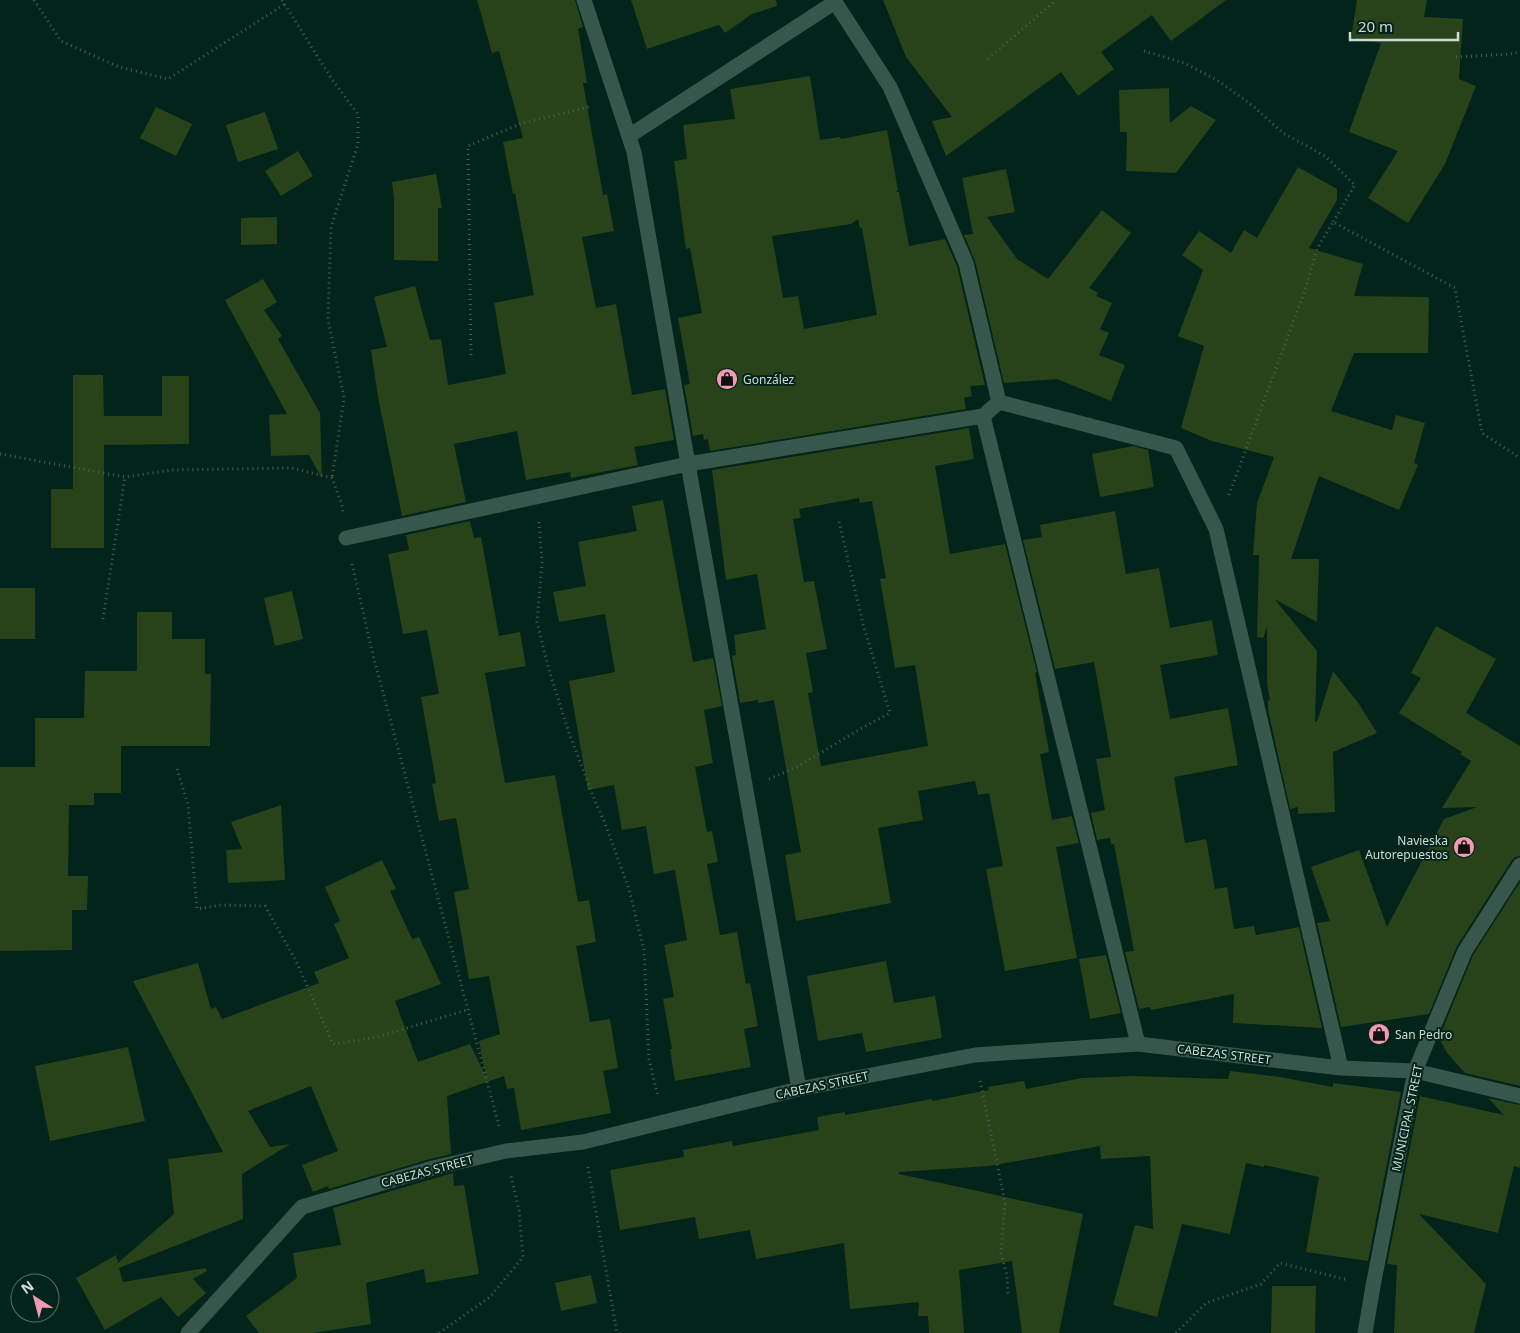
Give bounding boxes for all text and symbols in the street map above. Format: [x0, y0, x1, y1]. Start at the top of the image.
scale bar [1350, 10, 1458, 42]
text: 20 m [1358, 16, 1393, 36]
shop icon: González [715, 367, 739, 391]
place label: González [743, 371, 795, 388]
place label: Navieska Autorepuestos [1365, 832, 1448, 863]
shop icon: Navieska Autorepuestos [1452, 835, 1476, 859]
shop icon: San Pedro [1367, 1022, 1391, 1046]
place label: San Pedro [1395, 1026, 1452, 1043]
street label: CABEZAS STREET [1176, 1040, 1272, 1068]
street label: MUNICIPAL STREET [1387, 1063, 1427, 1173]
street label: CABEZAS STREET [774, 1067, 870, 1103]
street label: CABEZAS STREET [379, 1150, 475, 1191]
north arrow [10, 1273, 60, 1323]
text: N [17, 1276, 37, 1298]

